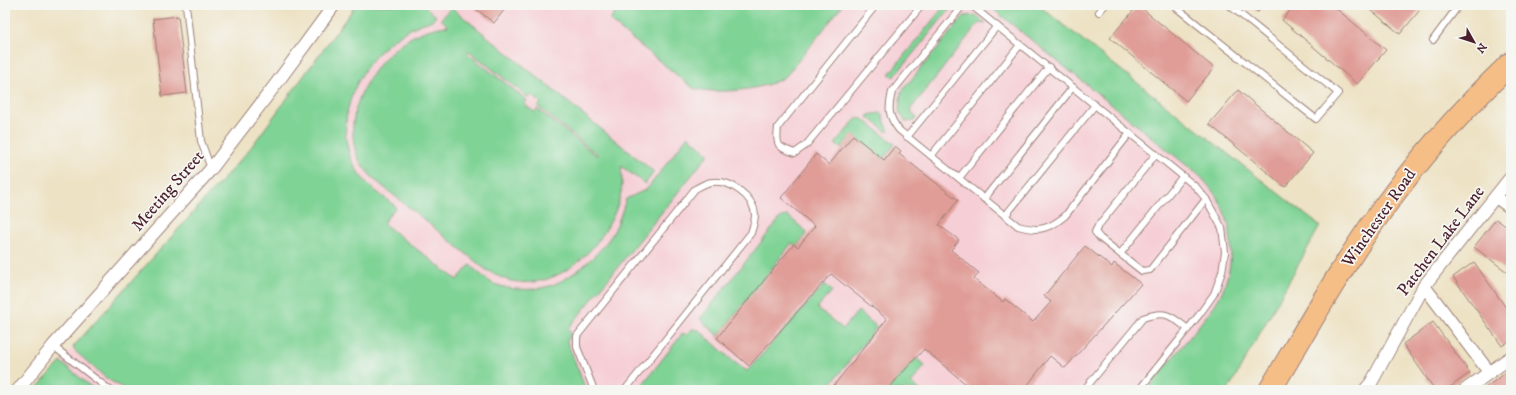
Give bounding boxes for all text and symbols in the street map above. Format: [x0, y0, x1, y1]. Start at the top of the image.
north arrow [1454, 22, 1494, 62]
text: N [1473, 40, 1489, 56]
street label: Meeting Street [127, 146, 210, 236]
street label: Winchester Road [1336, 164, 1421, 272]
street label: Patchen Lake Lane [1392, 182, 1490, 300]

